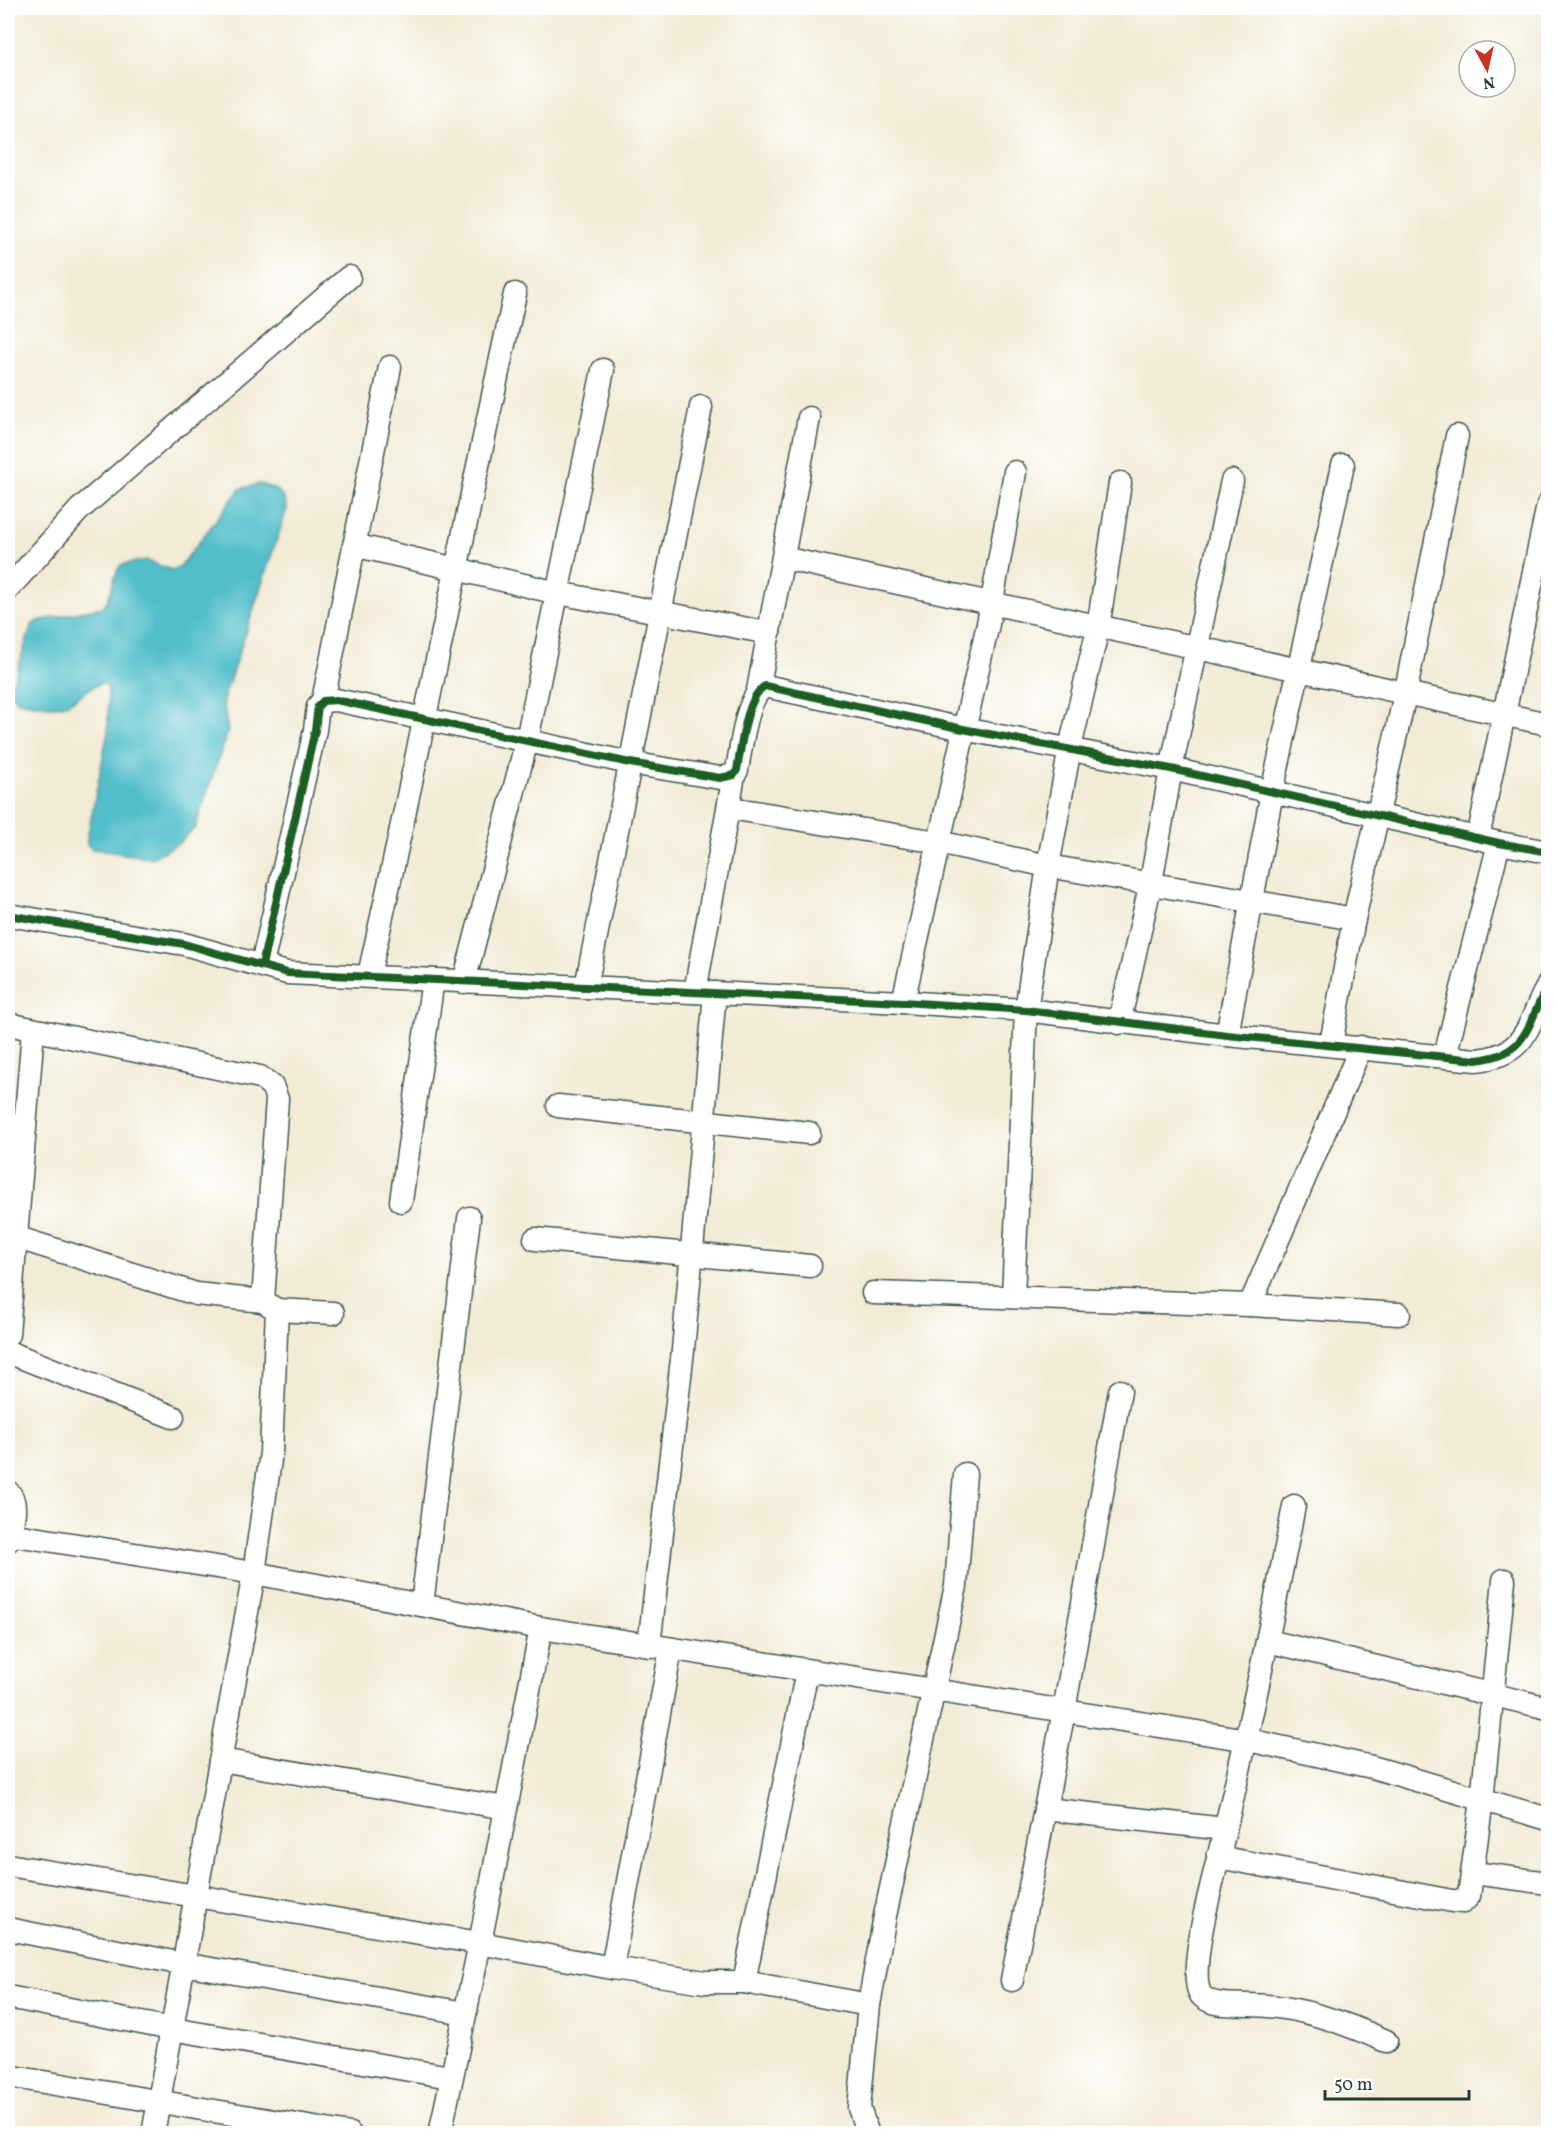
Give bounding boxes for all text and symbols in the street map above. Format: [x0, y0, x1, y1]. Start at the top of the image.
north arrow [1457, 39, 1517, 99]
text: N [1481, 70, 1496, 94]
scale bar [1325, 2063, 1469, 2101]
text: 50 m [1334, 2073, 1373, 2098]

